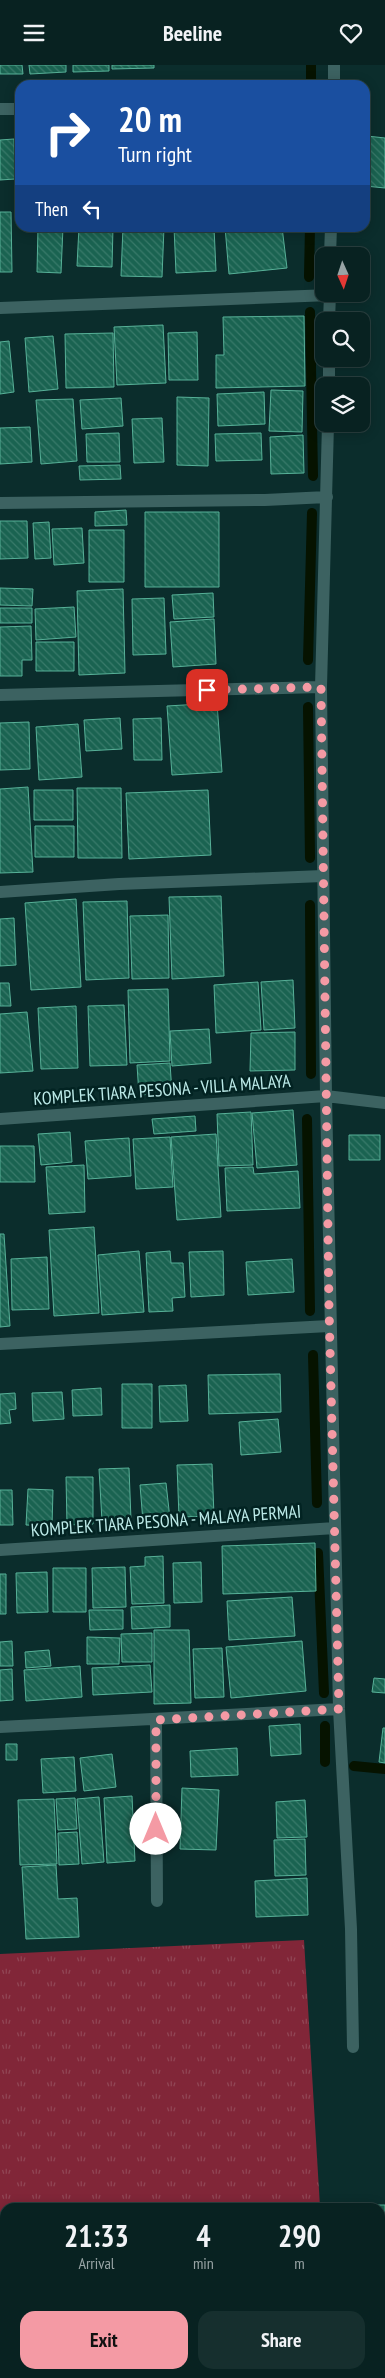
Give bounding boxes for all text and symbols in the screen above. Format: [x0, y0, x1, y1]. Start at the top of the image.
icon: menu [20, 19, 48, 47]
text: Beeline [163, 19, 222, 47]
icon: heart [337, 19, 365, 47]
text: 20 m [118, 96, 182, 142]
icon: right [35, 100, 100, 165]
text: Turn right [118, 140, 192, 168]
icon: left [78, 195, 106, 223]
text: Then [35, 197, 68, 221]
north arrow [315, 247, 370, 303]
map controls [315, 247, 370, 432]
button: search [315, 312, 370, 367]
button: layers [315, 377, 370, 432]
pin [186, 669, 228, 711]
icon: arrive [193, 676, 221, 704]
street label: KOMPLEK TIARA PESONA - VILLA MALAYA [33, 1069, 292, 1110]
street label: KOMPLEK TIARA PESONA - MALAYA PERMAI [30, 1500, 302, 1541]
position arrow [129, 1802, 181, 1854]
text: 21:33 [64, 2216, 129, 2255]
text: 4 [196, 2216, 211, 2255]
text: 290 [278, 2216, 321, 2255]
text: Arrival [78, 2253, 115, 2273]
text: min [193, 2253, 214, 2273]
text: m [294, 2253, 305, 2273]
button: Exit [20, 2311, 188, 2369]
button: Share [198, 2311, 365, 2369]

